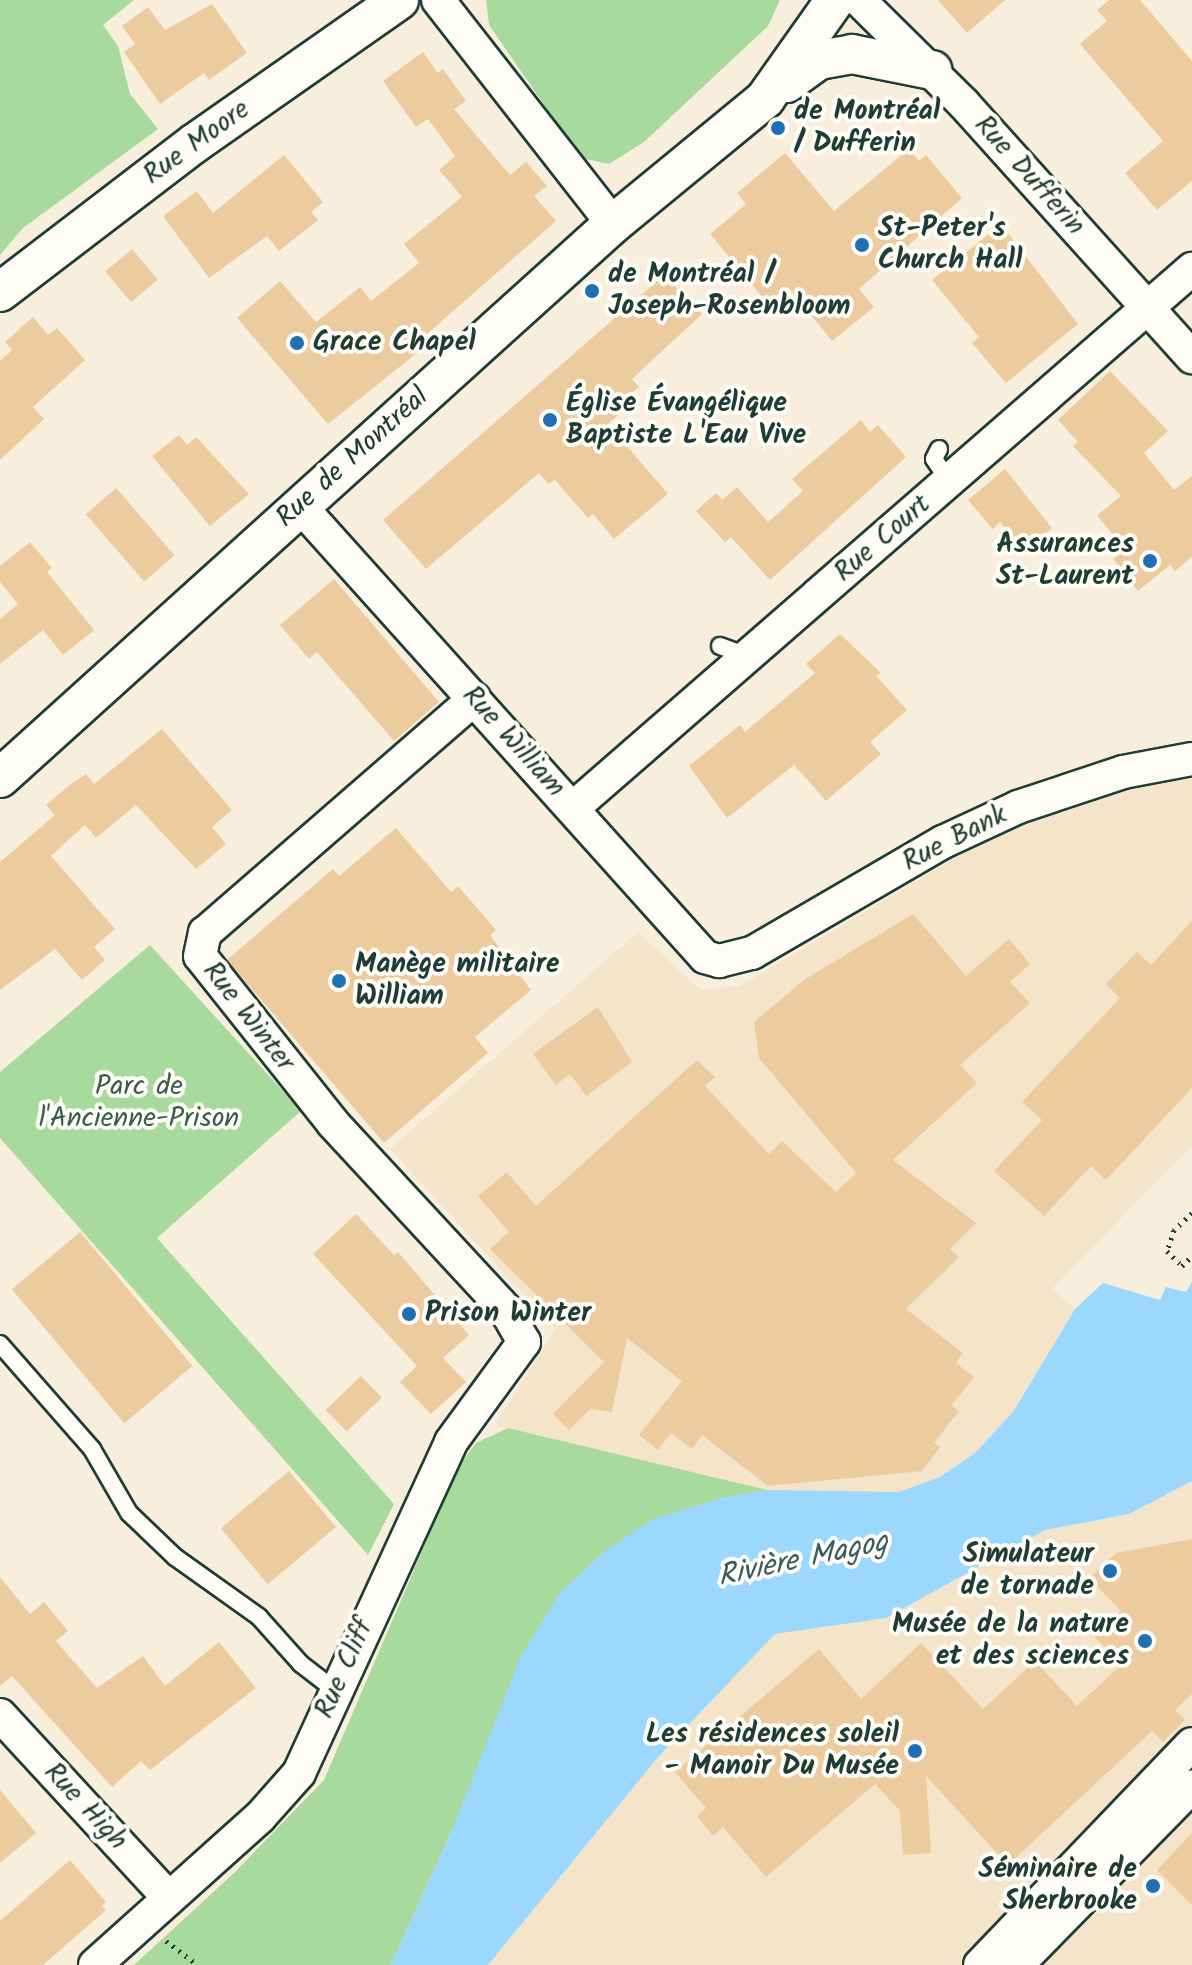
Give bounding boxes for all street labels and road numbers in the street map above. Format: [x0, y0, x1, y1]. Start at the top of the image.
street label: Rue Moore [137, 93, 257, 193]
street label: Rue Dufferin [966, 109, 1092, 243]
street label: Rue de Montréal [270, 381, 436, 535]
street label: Rue Court [828, 488, 938, 590]
street label: Rue William [454, 679, 572, 805]
street label: Rue Bank [897, 798, 1013, 880]
street label: Rue Winter [195, 956, 301, 1078]
street label: Rue Cliff [308, 1614, 382, 1724]
street label: Rue High [36, 1756, 134, 1858]

